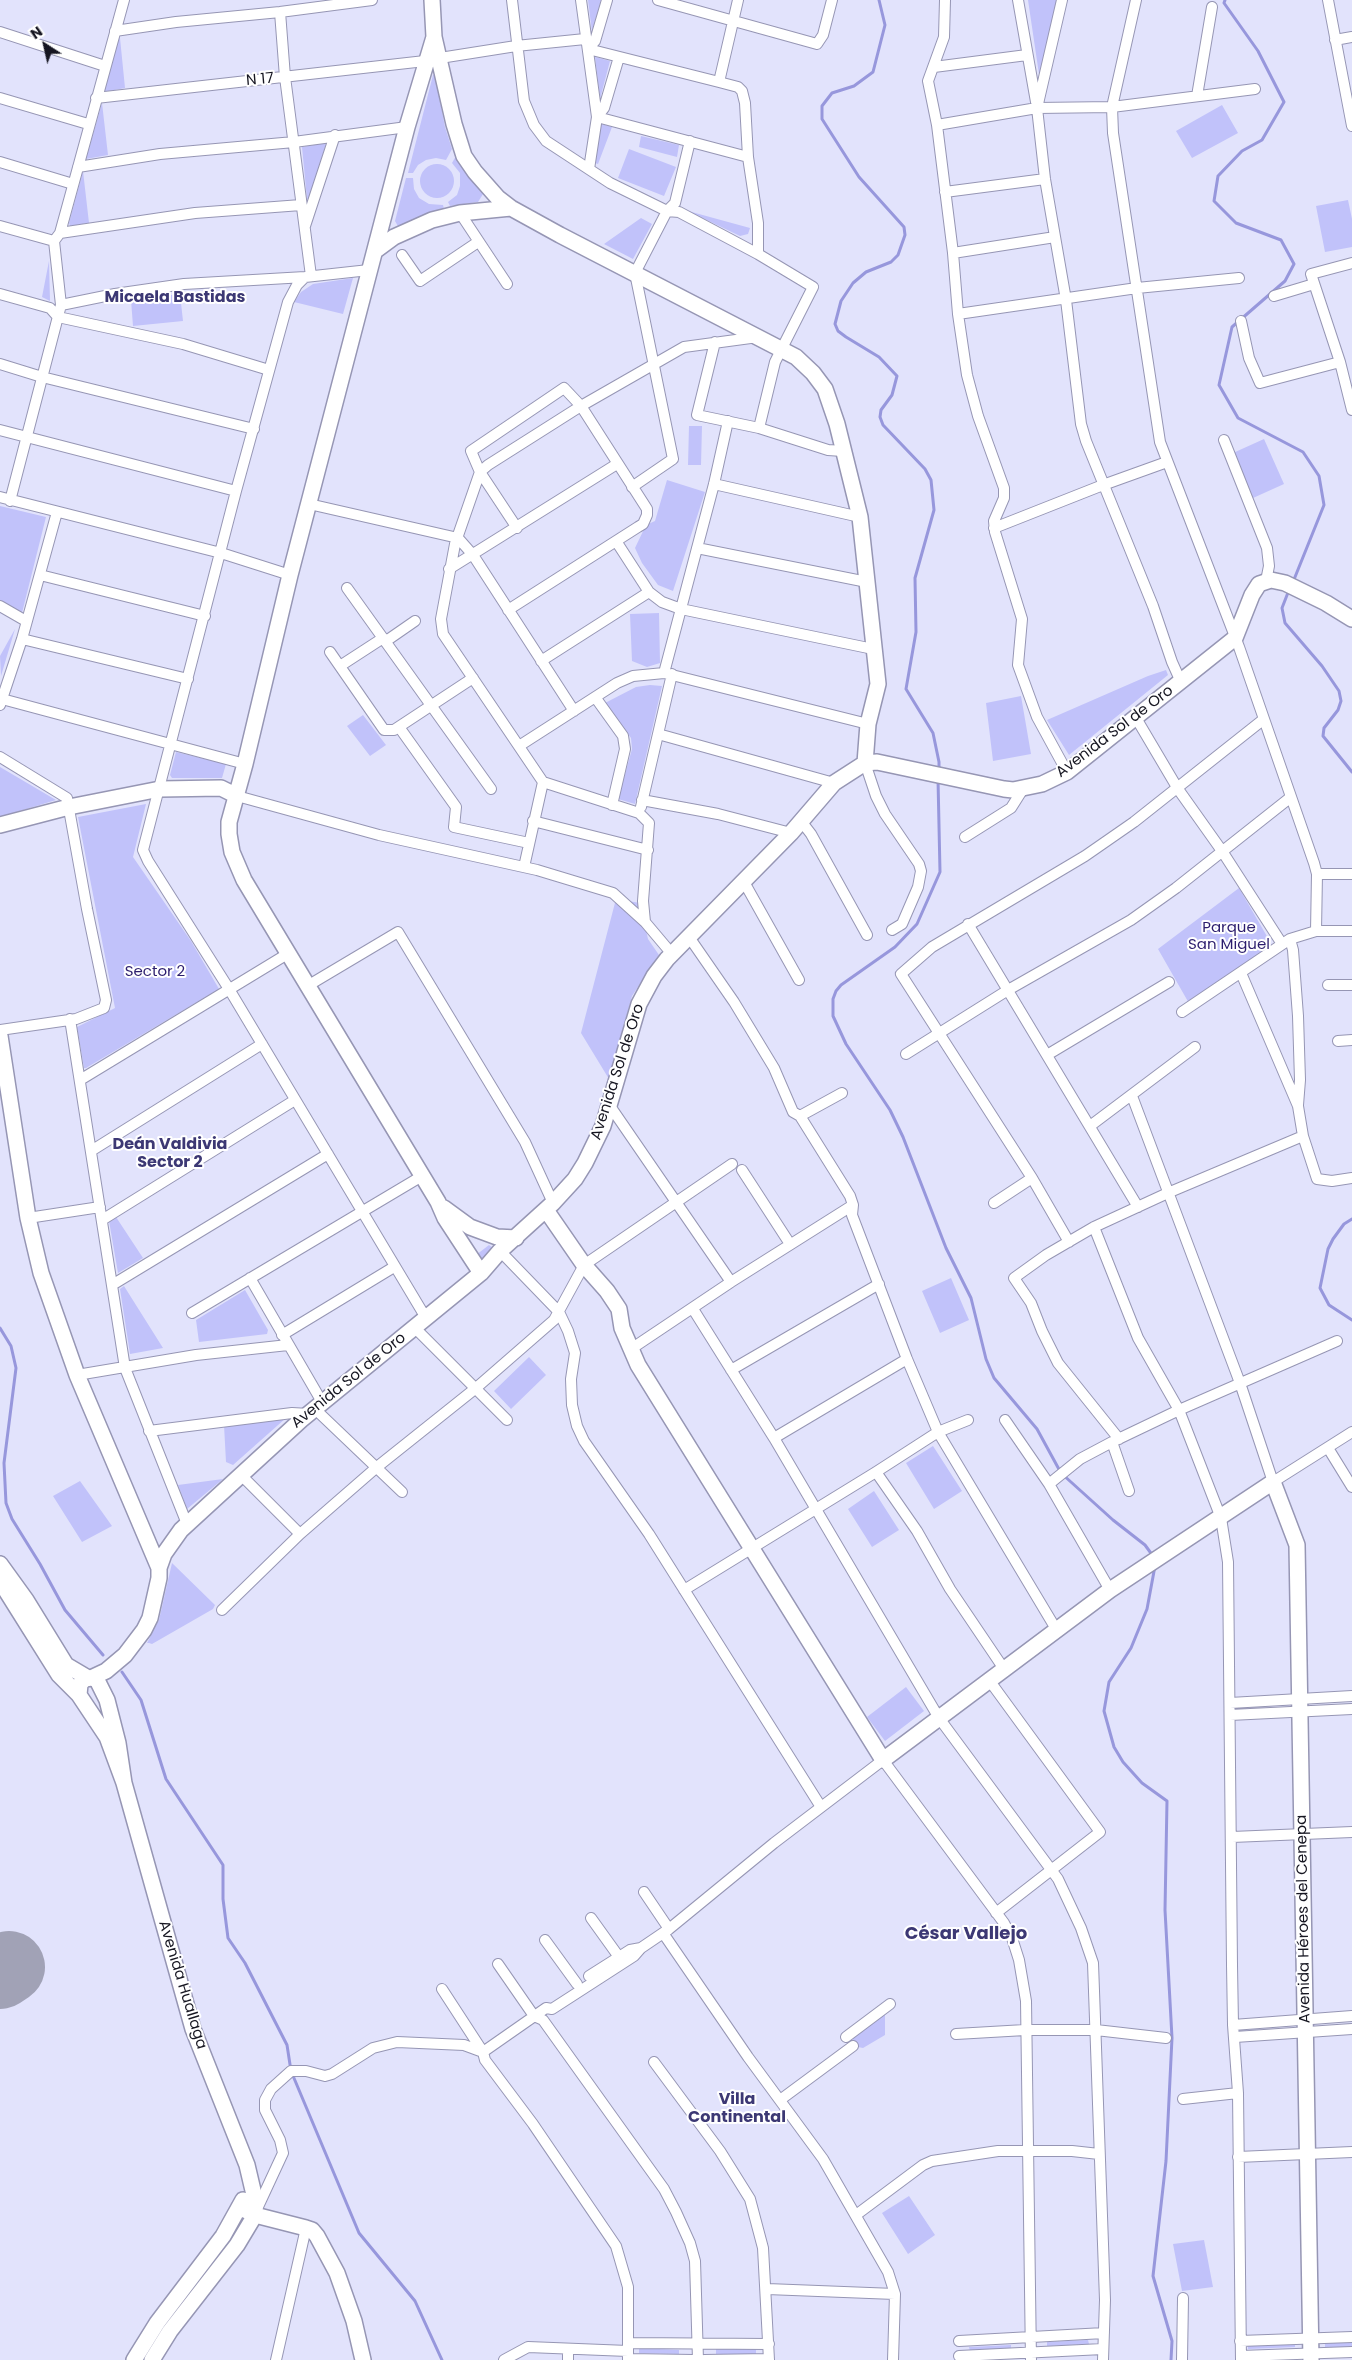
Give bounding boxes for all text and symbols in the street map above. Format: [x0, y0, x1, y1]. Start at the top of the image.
north arrow [20, 20, 70, 70]
text: N [26, 22, 46, 44]
street label: N 17 [245, 70, 275, 90]
district label: Micaela Bastidas [105, 288, 245, 308]
street label: Avenida Sol de Oro [1053, 682, 1177, 782]
park label: Parque San Miguel [1188, 919, 1270, 954]
park label: Sector 2 [125, 963, 185, 981]
street label: Avenida Sol de Oro [588, 1002, 648, 1142]
district label: Deán Valdivia Sector 2 [113, 1135, 227, 1173]
street label: Avenida Sol de Oro [288, 1329, 410, 1433]
street label: Avenida Héroes del Cenepa [1293, 1815, 1315, 2023]
street label: Avenida Huallaga [154, 1919, 210, 2051]
district label: César Vallejo [905, 1923, 1027, 1945]
district label: Villa Continental [688, 2090, 786, 2128]

